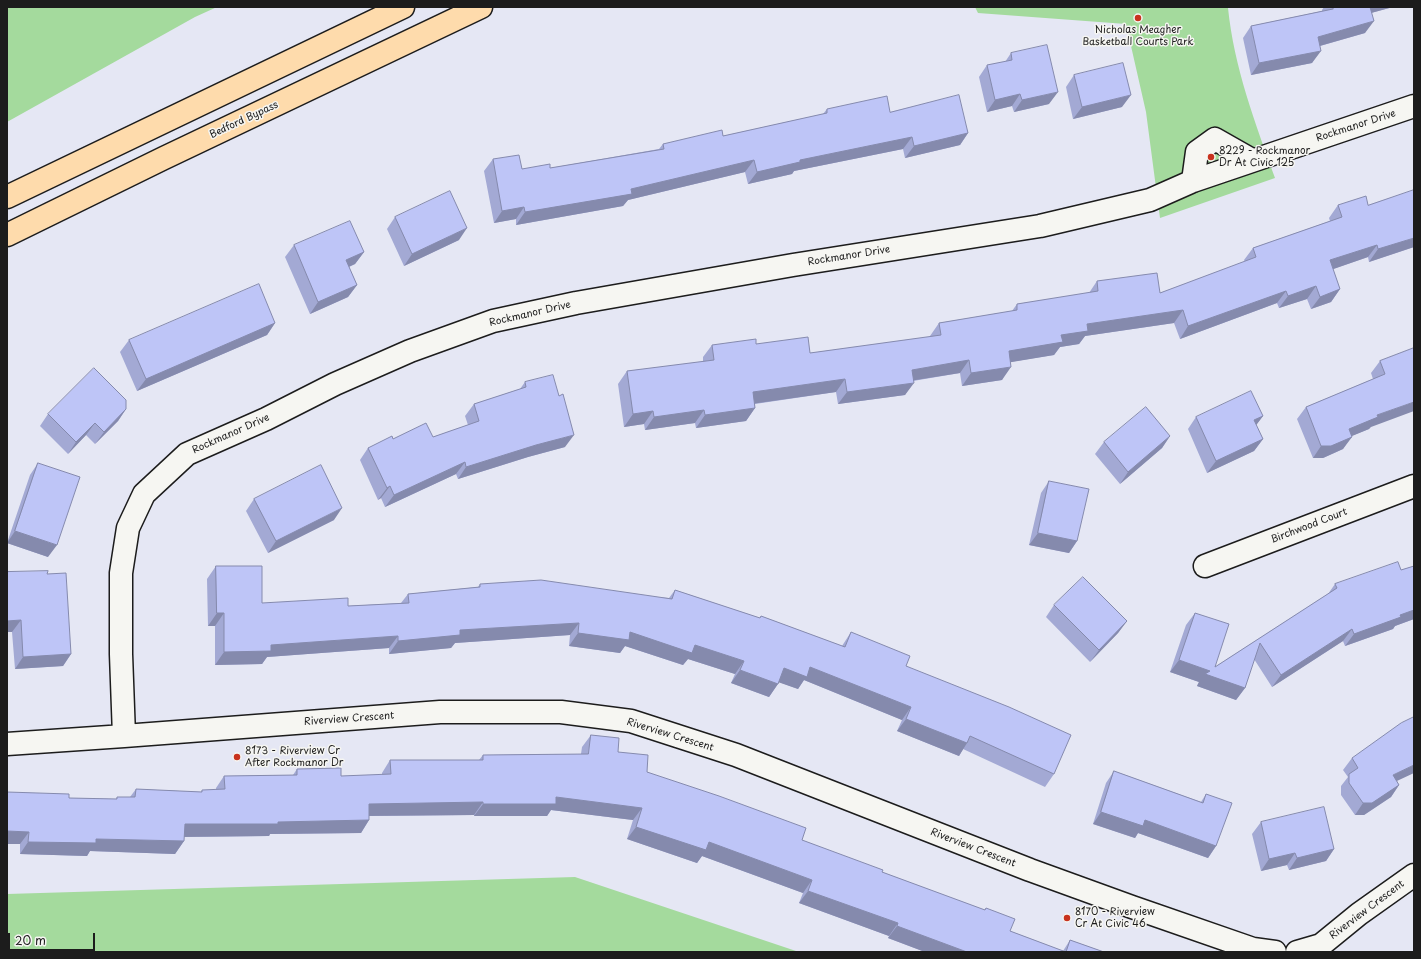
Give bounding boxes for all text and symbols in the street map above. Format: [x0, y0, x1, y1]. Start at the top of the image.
marker: Nicholas Meagher Basketball Courts Park [1133, 13, 1143, 23]
place label: Nicholas Meagher Basketball Courts Park [1082, 24, 1194, 48]
street label: Bedford Bypass [208, 99, 280, 141]
street label: Rockmanor Drive [1315, 107, 1397, 145]
place label: 8229 - Rockmanor Dr At Civic 125 [1219, 145, 1310, 168]
marker: 8229 - Rockmanor Dr At Civic 125 [1206, 152, 1216, 162]
street label: Rockmanor Drive [807, 244, 891, 268]
street label: Rockmanor Drive [488, 299, 572, 329]
street label: Rockmanor Drive [191, 412, 271, 456]
street label: Birchwood Court [1269, 506, 1349, 546]
street label: Riverview Crescent [303, 710, 395, 728]
street label: Riverview Crescent [625, 716, 715, 754]
place label: 8173 - Riverview Cr After Rockmanor Dr [245, 745, 343, 768]
marker: 8173 - Riverview Cr After Rockmanor Dr [232, 752, 242, 762]
street label: Riverview Crescent [929, 826, 1017, 870]
street label: Riverview Crescent [1327, 878, 1407, 942]
place label: 8170 - Riverview Cr At Civic 46 [1075, 906, 1155, 930]
marker: 8170 - Riverview Cr At Civic 46 [1062, 913, 1072, 923]
scale bar [10, 925, 97, 951]
text: 20 m [15, 931, 46, 949]

